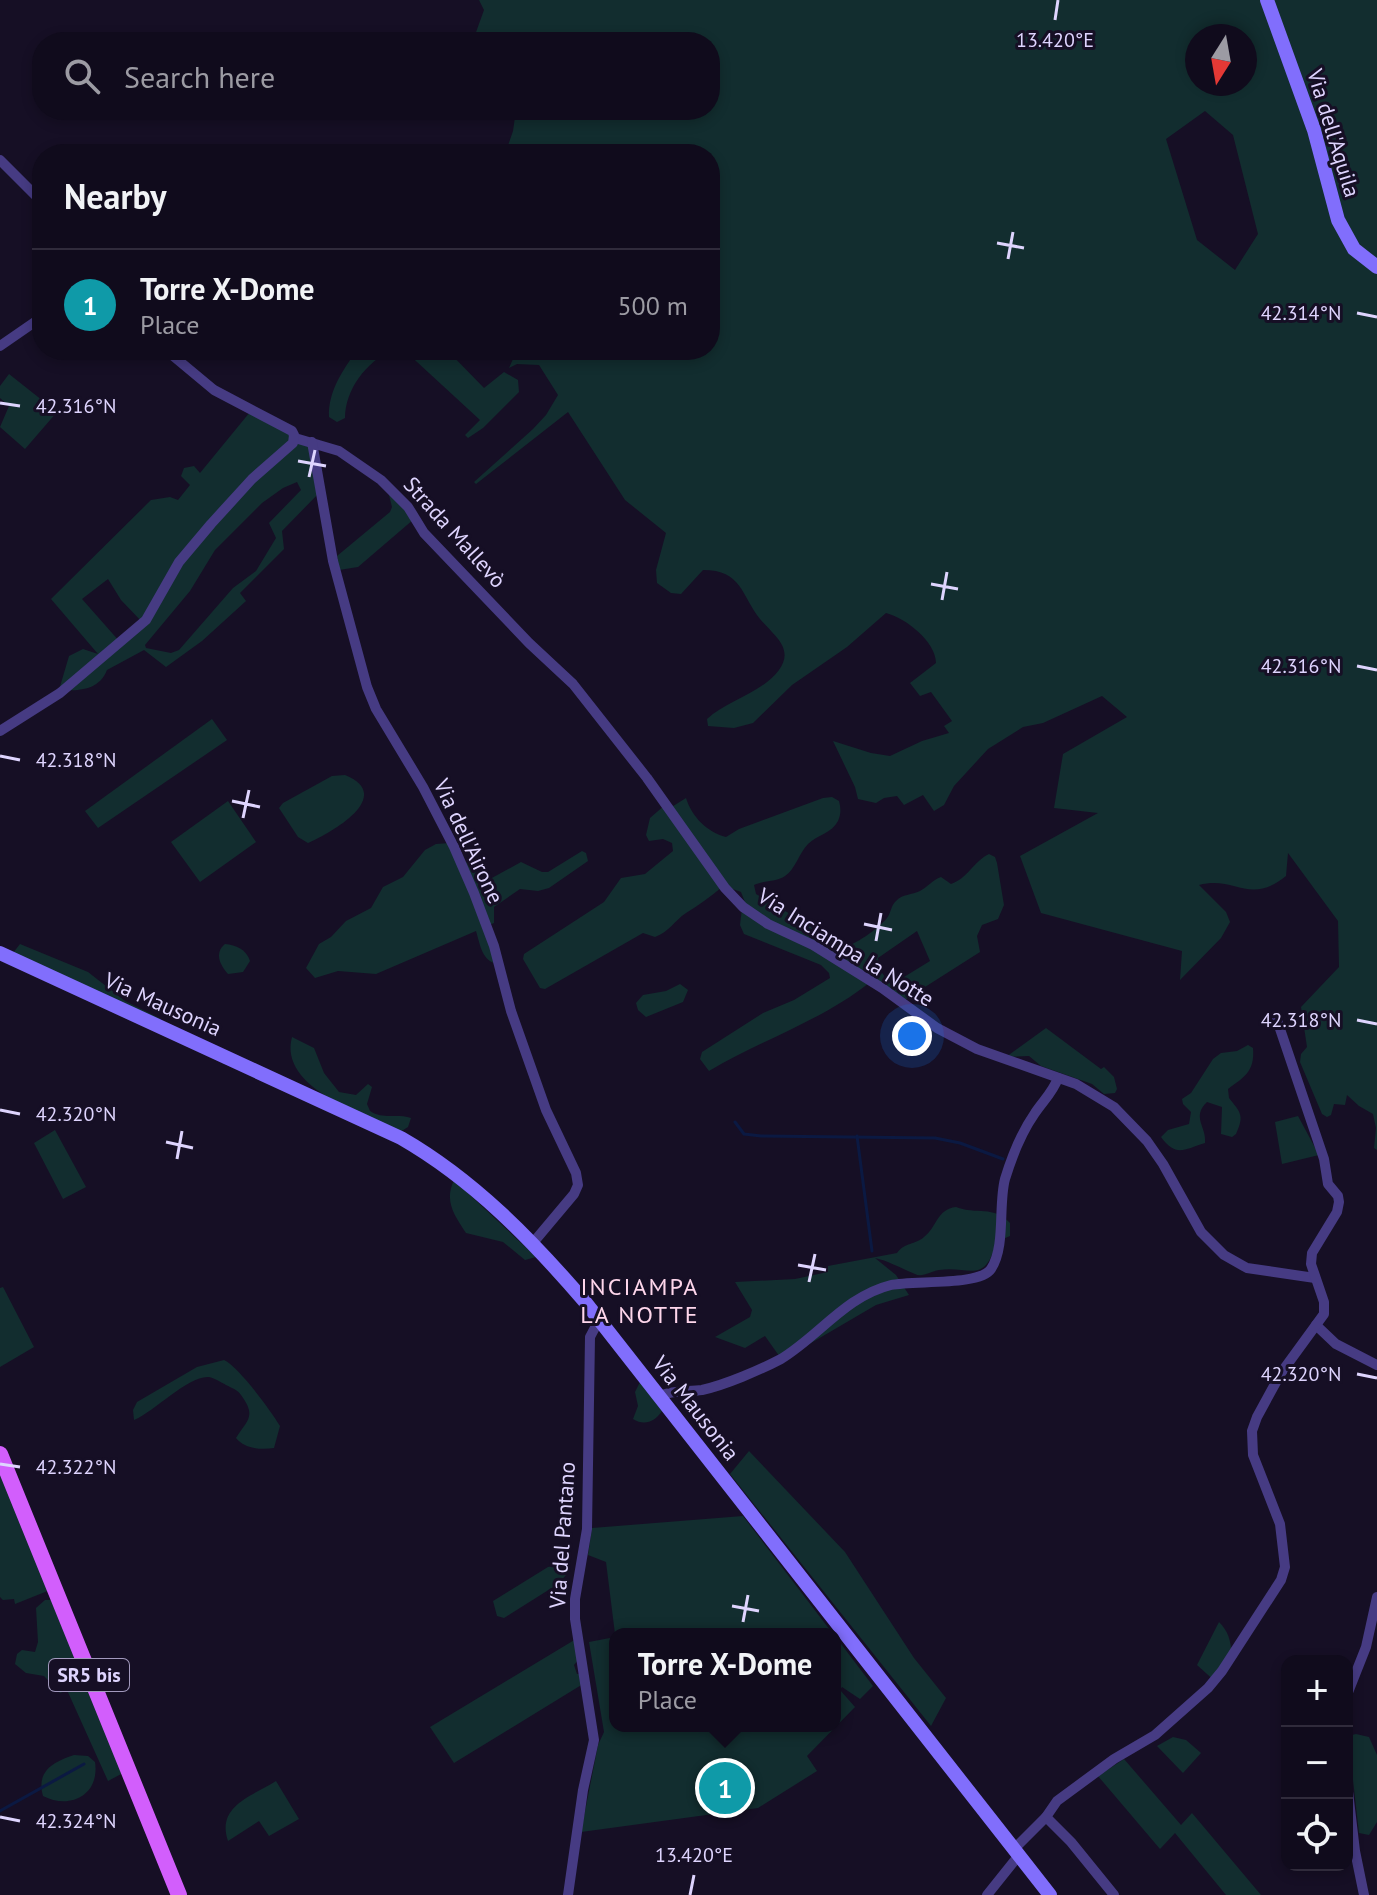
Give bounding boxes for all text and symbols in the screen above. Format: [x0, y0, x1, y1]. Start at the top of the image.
north arrow [1185, 24, 1257, 96]
text: 13.420°E [1016, 27, 1094, 53]
search box [32, 32, 720, 120]
icon: search [60, 54, 104, 98]
text: Search here [124, 57, 275, 96]
street label: Via dell'Aquila [1301, 65, 1367, 201]
text: Nearby [64, 174, 166, 218]
text: Torre X-Dome [140, 269, 315, 308]
text: 1 [83, 289, 97, 322]
text: 500 m [617, 289, 688, 322]
text: 42.314°N [1261, 300, 1341, 326]
text: Place [140, 308, 199, 341]
text: 42.316°N [36, 393, 116, 419]
street label: Strada Mallevò [398, 471, 512, 593]
text: 42.316°N [1261, 653, 1341, 679]
text: 42.318°N [36, 747, 116, 773]
street label: Via dell'Airone [427, 773, 510, 908]
street label: Via Inciampa la Notte [752, 881, 939, 1013]
street label: Via Mausonia [99, 965, 226, 1042]
text: 42.318°N [1261, 1007, 1341, 1033]
your location [892, 1016, 932, 1056]
text: 42.320°N [36, 1101, 116, 1127]
district label: INCIAMPA LA NOTTE [580, 1271, 700, 1330]
street label: Via Mausonia [646, 1349, 746, 1466]
text: 42.320°N [1261, 1361, 1341, 1387]
text: 42.322°N [36, 1454, 116, 1480]
street label: Via del Pantano [543, 1461, 581, 1610]
popup [609, 1628, 841, 1732]
text: Torre X-Dome [638, 1644, 812, 1683]
map controls [1281, 1655, 1353, 1871]
button: + [1281, 1655, 1353, 1727]
road number: SR5 bis [49, 1659, 129, 1691]
text: Place [638, 1683, 697, 1716]
button: − [1281, 1727, 1353, 1799]
pin: 1 [699, 1758, 751, 1818]
button: locate [1281, 1799, 1353, 1871]
text: 42.324°N [36, 1808, 116, 1834]
text: 13.420°E [655, 1842, 733, 1868]

